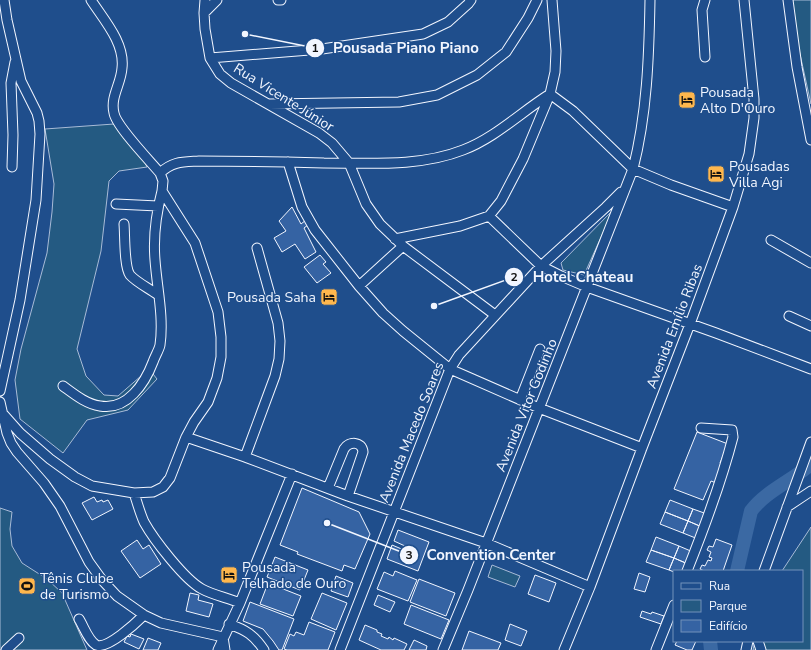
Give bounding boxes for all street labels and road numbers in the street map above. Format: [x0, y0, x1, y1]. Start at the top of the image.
street label: Rua Vicente Júnior [230, 59, 338, 136]
street label: Avenida Emílio Ribas [642, 261, 707, 391]
street label: Avenida Vitor Godinho [491, 336, 562, 475]
street label: Avenida Macedo Soares [374, 359, 449, 505]

